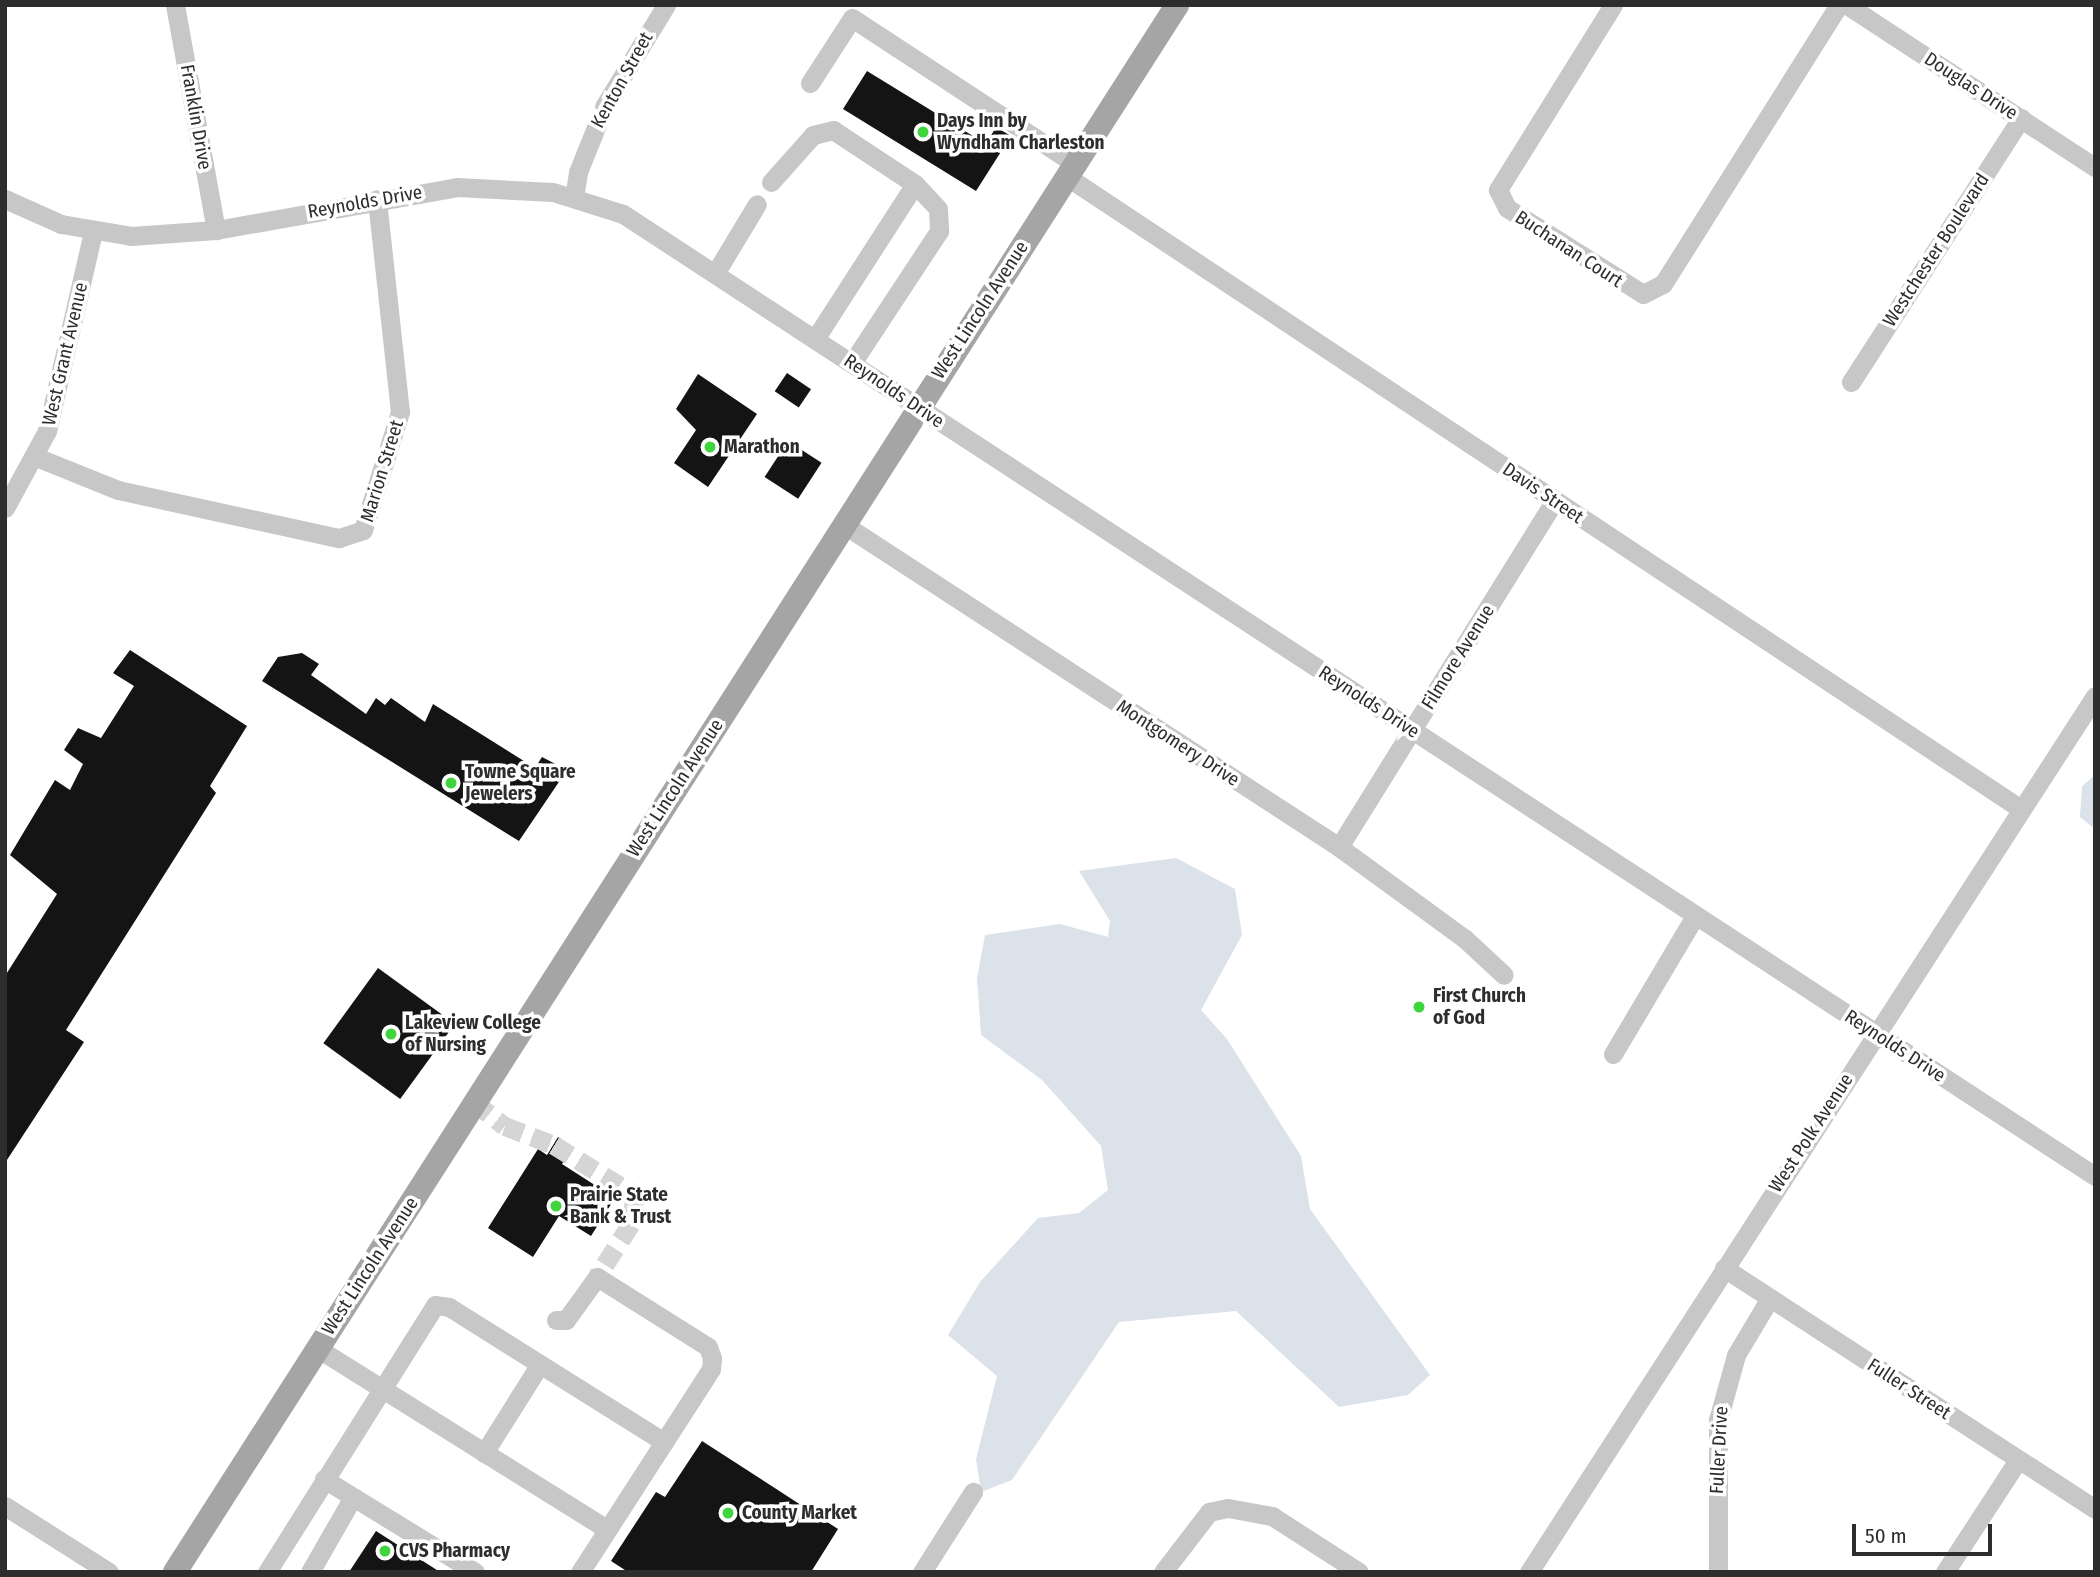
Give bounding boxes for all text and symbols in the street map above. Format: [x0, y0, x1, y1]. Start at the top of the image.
street label: Kenton Street [586, 28, 658, 132]
street label: Douglas Drive [1920, 47, 2022, 125]
street label: Franklin Drive [176, 63, 216, 171]
place label: Days Inn by Wyndham Charleston [937, 110, 1104, 154]
marker: Days Inn by Wyndham Charleston [915, 124, 931, 140]
street label: Westchester Boulevard [1878, 169, 1994, 331]
street label: Reynolds Drive [306, 181, 424, 223]
street label: Buchanan Court [1511, 206, 1627, 292]
street label: West Lincoln Avenue [927, 237, 1033, 383]
street label: West Grant Avenue [37, 280, 93, 428]
street label: Reynolds Drive [840, 349, 948, 433]
street label: Marion Street [356, 417, 408, 525]
place label: Marathon [724, 436, 800, 458]
marker: Marathon [702, 439, 718, 455]
street label: Davis Street [1498, 458, 1588, 528]
street label: Filmore Avenue [1417, 600, 1499, 714]
street label: Reynolds Drive [1314, 661, 1424, 743]
street label: Montgomery Drive [1112, 695, 1244, 791]
street label: West Lincoln Avenue [622, 715, 728, 861]
place label: Towne Square Jewelers [465, 761, 576, 805]
marker: Towne Square Jewelers [443, 775, 459, 791]
place label: First Church of God [1433, 985, 1526, 1029]
marker: First Church of God [1411, 999, 1427, 1015]
street label: Reynolds Drive [1840, 1005, 1950, 1087]
place label: Lakeview College of Nursing [405, 1012, 541, 1056]
marker: Lakeview College of Nursing [383, 1026, 399, 1042]
street label: West Polk Avenue [1764, 1069, 1858, 1197]
place label: Prairie State Bank & Trust [570, 1184, 671, 1228]
street label: West Lincoln Avenue [317, 1193, 423, 1339]
marker: Prairie State Bank & Trust [548, 1198, 564, 1214]
street label: Fuller Street [1863, 1354, 1955, 1424]
street label: Fuller Drive [1705, 1405, 1733, 1495]
place label: County Market [742, 1502, 857, 1524]
marker: County Market [720, 1505, 736, 1521]
scale bar [1855, 1510, 1995, 1554]
text: 50 m [1865, 1523, 1907, 1549]
place label: CVS Pharmacy [399, 1540, 510, 1562]
marker: CVS Pharmacy [377, 1543, 393, 1559]

